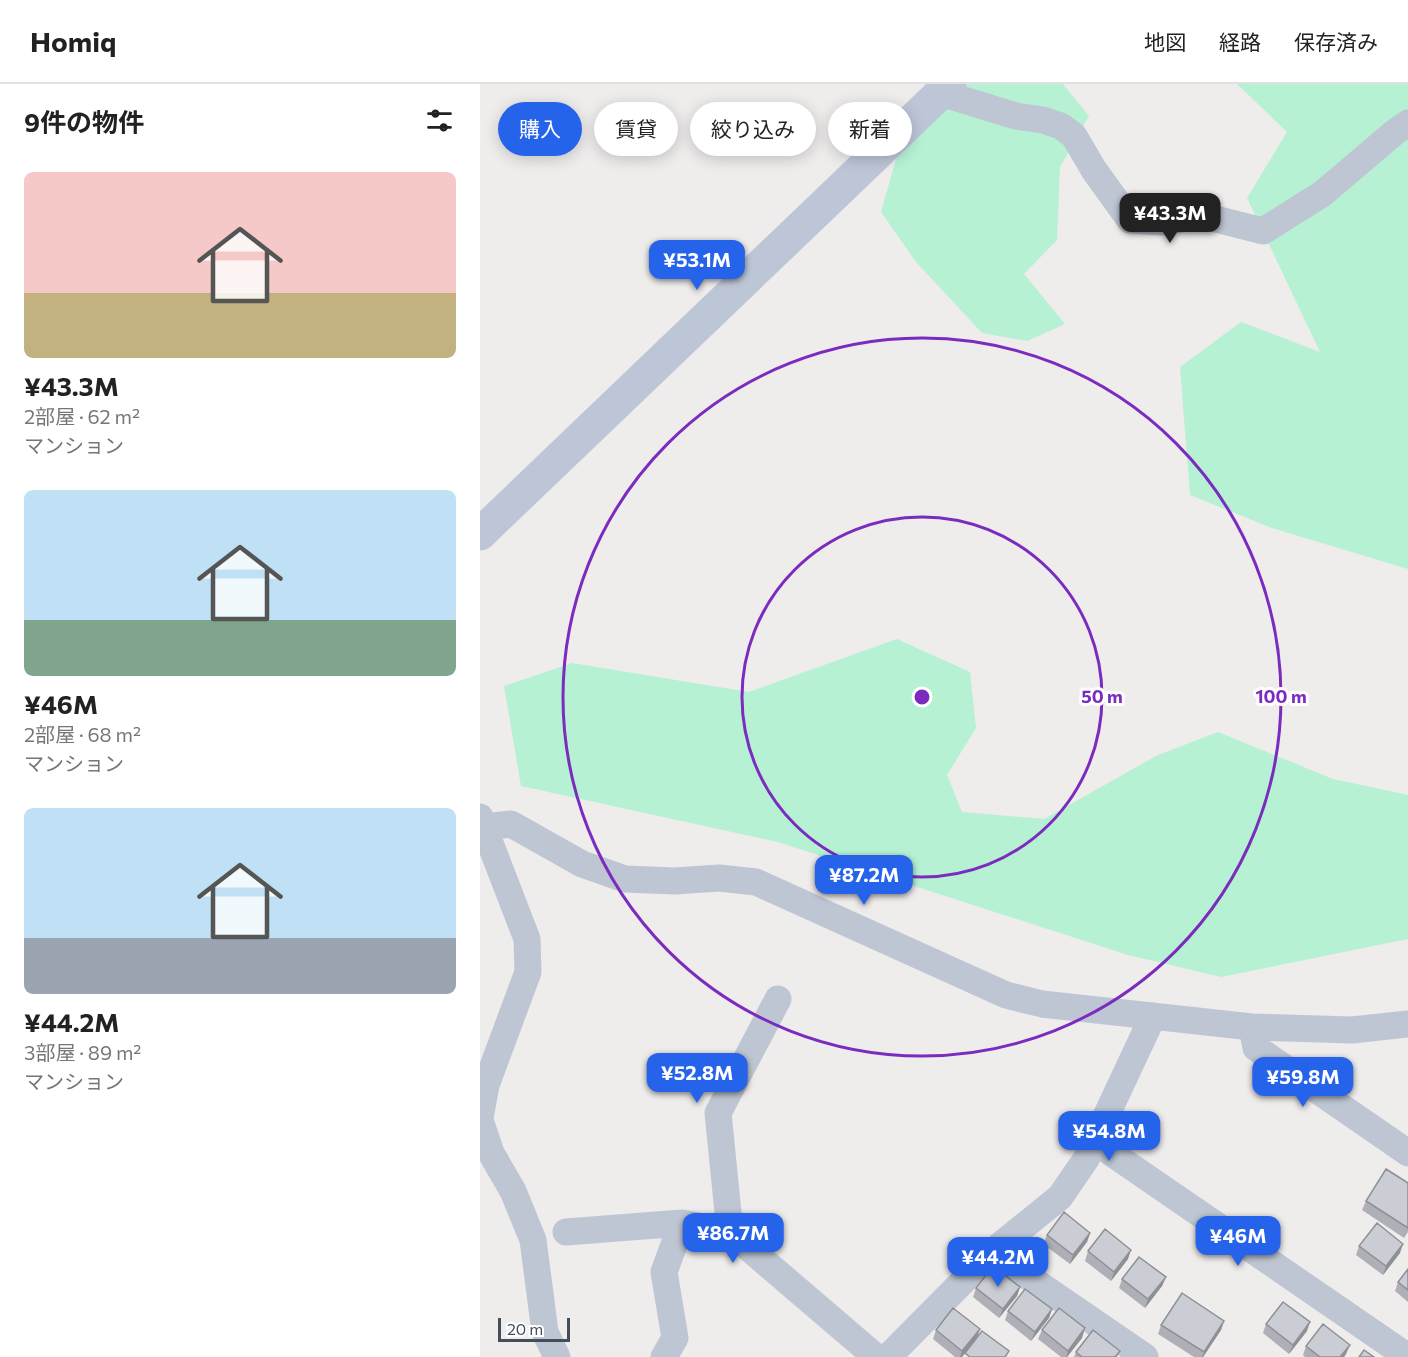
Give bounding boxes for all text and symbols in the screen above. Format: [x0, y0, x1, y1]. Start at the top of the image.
text: Homiq [30, 24, 116, 58]
text: 地図 [1144, 29, 1186, 54]
text: 経路 [1219, 29, 1261, 54]
text: 保存済み [1294, 29, 1378, 54]
chip: 購入 [498, 102, 582, 156]
chip: 賃貸 [594, 102, 678, 156]
chip: 絞り込み [690, 102, 816, 156]
chip: 新着 [828, 102, 912, 156]
icon: filters [423, 104, 456, 137]
text: 9件の物件 [24, 106, 144, 137]
pin: ¥43.3M [1121, 193, 1219, 244]
text: ¥43.3M [1134, 200, 1206, 224]
icon: home [186, 211, 294, 319]
pin: ¥53.1M [648, 240, 746, 291]
text: ¥53.1M [663, 247, 731, 271]
text: ¥43.3M [24, 370, 119, 401]
text: 2部屋 · 62 m² [24, 404, 140, 428]
text: マンション [24, 433, 124, 457]
icon: home [186, 529, 294, 637]
text: 50 m [1081, 685, 1123, 707]
text: 100 m [1255, 685, 1307, 707]
centre of rings [912, 687, 932, 707]
text: ¥46M [24, 688, 98, 719]
text: 2部屋 · 68 m² [24, 722, 141, 746]
text: マンション [24, 751, 124, 775]
icon: home [186, 847, 294, 955]
pin: ¥87.2M [815, 855, 913, 906]
text: ¥87.2M [829, 862, 899, 886]
text: ¥44.2M [24, 1006, 119, 1037]
text: 3部屋 · 89 m² [24, 1040, 141, 1064]
pin: ¥52.8M [648, 1053, 746, 1104]
pin: ¥59.8M [1254, 1057, 1352, 1108]
text: ¥52.8M [661, 1060, 733, 1084]
text: ¥59.8M [1266, 1064, 1340, 1088]
text: マンション [24, 1069, 124, 1093]
pin: ¥54.8M [1060, 1111, 1158, 1162]
text: ¥54.8M [1072, 1118, 1146, 1142]
pin: ¥86.7M [684, 1213, 782, 1264]
pin: ¥46M [1202, 1216, 1274, 1267]
text: ¥86.7M [697, 1220, 769, 1244]
text: ¥46M [1210, 1223, 1266, 1247]
pin: ¥44.2M [949, 1237, 1047, 1288]
text: ¥44.2M [961, 1244, 1035, 1268]
scale bar [498, 1315, 570, 1342]
text: 20 m [507, 1319, 543, 1338]

